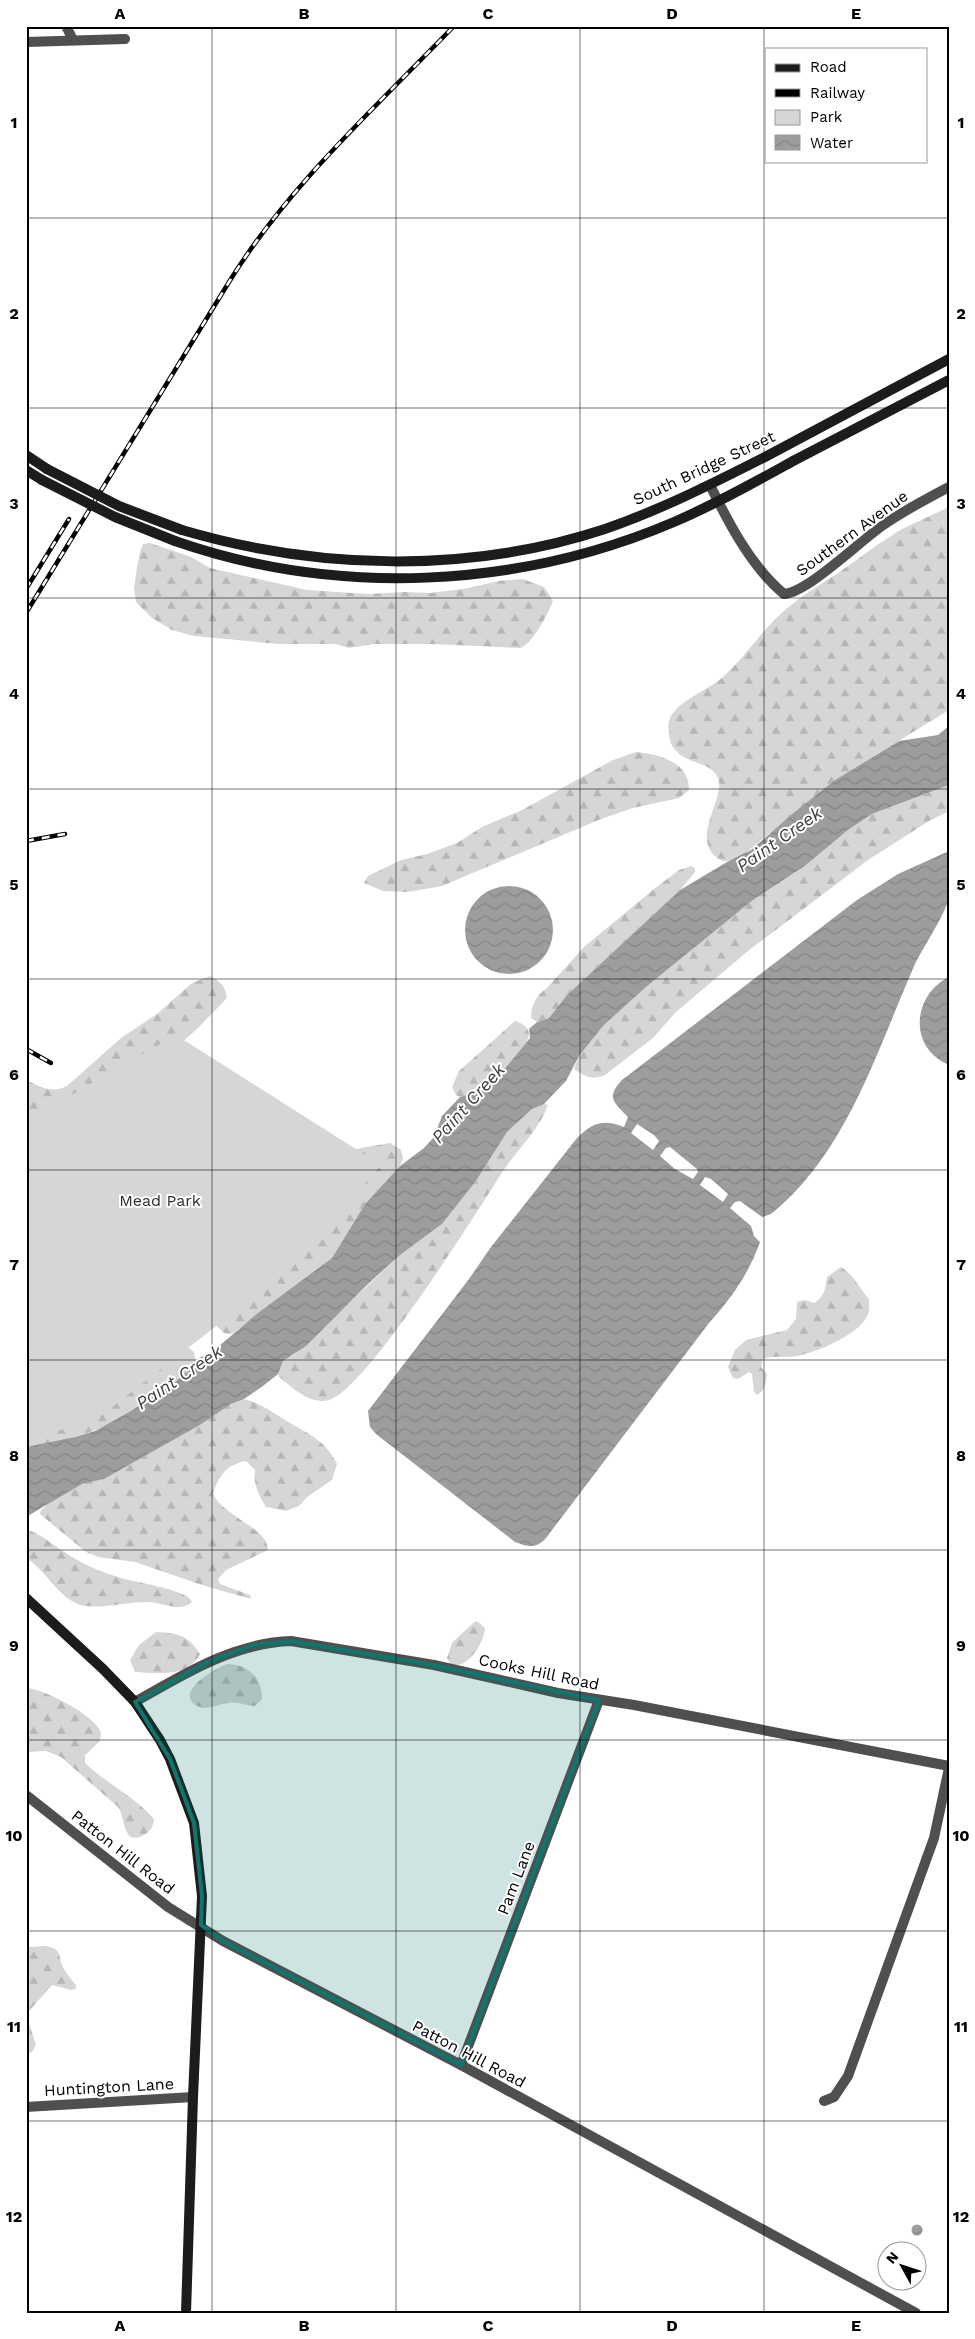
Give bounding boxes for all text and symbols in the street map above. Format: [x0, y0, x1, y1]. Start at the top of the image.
text: A [115, 4, 126, 23]
text: B [299, 4, 310, 23]
text: C [483, 4, 494, 23]
text: D [666, 4, 678, 23]
text: E [851, 4, 861, 23]
legend [765, 48, 928, 162]
text: Road [810, 58, 847, 76]
text: Railway [810, 84, 865, 102]
text: Park [810, 108, 843, 126]
text: 1 [11, 113, 17, 132]
text: 1 [958, 113, 964, 132]
text: Water [810, 134, 853, 152]
text: 2 [9, 304, 19, 323]
text: 2 [956, 304, 966, 323]
street label: South Bridge Street [630, 427, 778, 509]
street label: Southern Avenue [792, 486, 912, 580]
text: 3 [9, 494, 19, 513]
text: 3 [956, 494, 966, 513]
text: 4 [9, 684, 19, 703]
text: 4 [956, 684, 966, 703]
water label: Paint Creek [732, 801, 827, 876]
text: 5 [9, 875, 19, 894]
text: 5 [956, 875, 966, 894]
water label: Paint Creek [427, 1058, 510, 1147]
text: 6 [9, 1065, 19, 1084]
text: 6 [956, 1065, 966, 1084]
park label: Mead Park [119, 1191, 201, 1210]
text: 7 [9, 1255, 19, 1274]
text: 7 [956, 1255, 966, 1274]
water label: Paint Creek [132, 1340, 227, 1414]
text: 8 [9, 1446, 19, 1465]
text: 8 [956, 1446, 966, 1465]
text: 9 [9, 1636, 19, 1655]
text: 9 [956, 1636, 966, 1655]
street label: Cooks Hill Road [477, 1650, 601, 1694]
street label: Patton Hill Road [68, 1806, 178, 1898]
text: 10 [5, 1826, 23, 1845]
text: 10 [952, 1826, 970, 1845]
street label: Pam Lane [493, 1839, 539, 1917]
street label: Patton Hill Road [409, 2016, 529, 2092]
text: 11 [7, 2017, 21, 2036]
text: 11 [954, 2017, 968, 2036]
street label: Huntington Lane [44, 2074, 174, 2100]
text: 12 [6, 2207, 22, 2226]
text: 12 [953, 2207, 969, 2226]
north arrow [878, 2242, 928, 2292]
text: N [883, 2249, 902, 2267]
text: A [115, 2316, 126, 2335]
text: B [299, 2316, 310, 2335]
text: C [483, 2316, 494, 2335]
text: D [666, 2316, 678, 2335]
text: E [851, 2316, 861, 2335]

